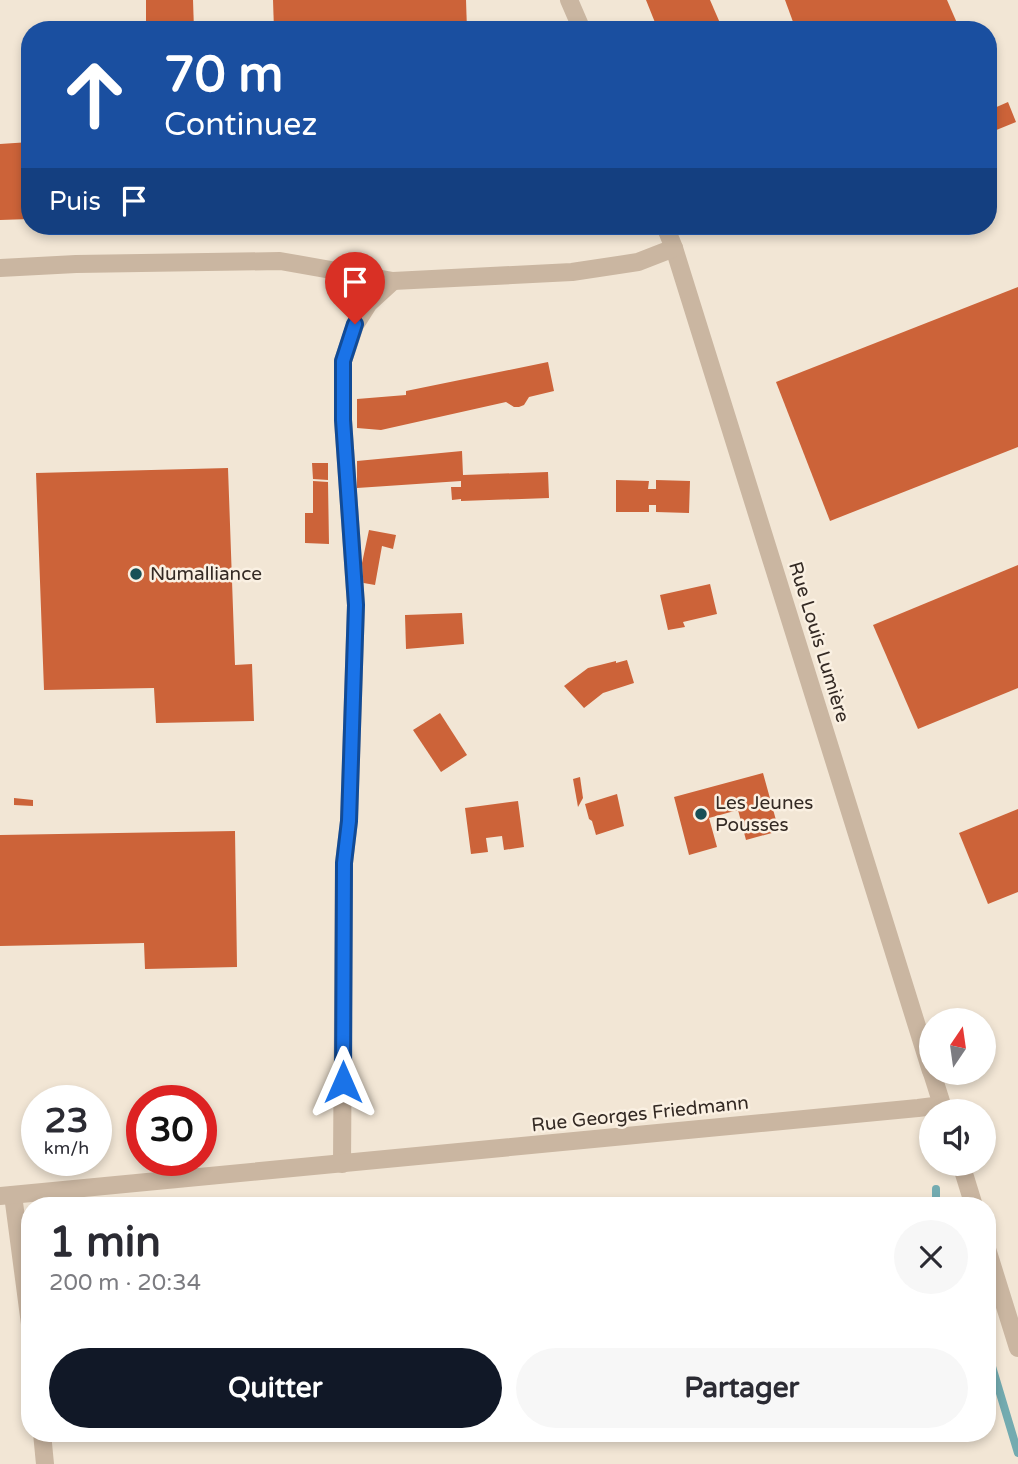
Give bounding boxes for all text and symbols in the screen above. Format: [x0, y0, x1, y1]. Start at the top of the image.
text: 70 m [164, 46, 283, 105]
icon: ahead [49, 49, 140, 140]
text: Continuez [164, 106, 317, 144]
icon: arrive [115, 182, 153, 220]
text: Puis [49, 186, 101, 217]
pin [325, 252, 385, 324]
icon: arrive [336, 263, 374, 301]
street label: Rue Louis Lumière [784, 559, 854, 725]
place label: Numalliance [150, 563, 262, 585]
marker: Numalliance [128, 566, 144, 582]
place label: Les Jeunes Pousses [715, 792, 813, 836]
marker: Les Jeunes Pousses [693, 806, 709, 822]
north arrow [919, 1008, 996, 1085]
map controls [919, 1008, 996, 1176]
position arrow [306, 1045, 380, 1119]
speed limit sign: 30 [126, 1085, 217, 1176]
street label: Rue Georges Friedmann [530, 1092, 750, 1136]
button: sound [919, 1099, 996, 1176]
text: 23 [45, 1100, 88, 1142]
text: km/h [44, 1137, 89, 1159]
text: 1 min [49, 1217, 161, 1268]
button: close [894, 1220, 968, 1294]
text: 200 m · 20:34 [49, 1269, 201, 1297]
button: Quitter [49, 1348, 502, 1428]
button: Partager [516, 1348, 968, 1428]

